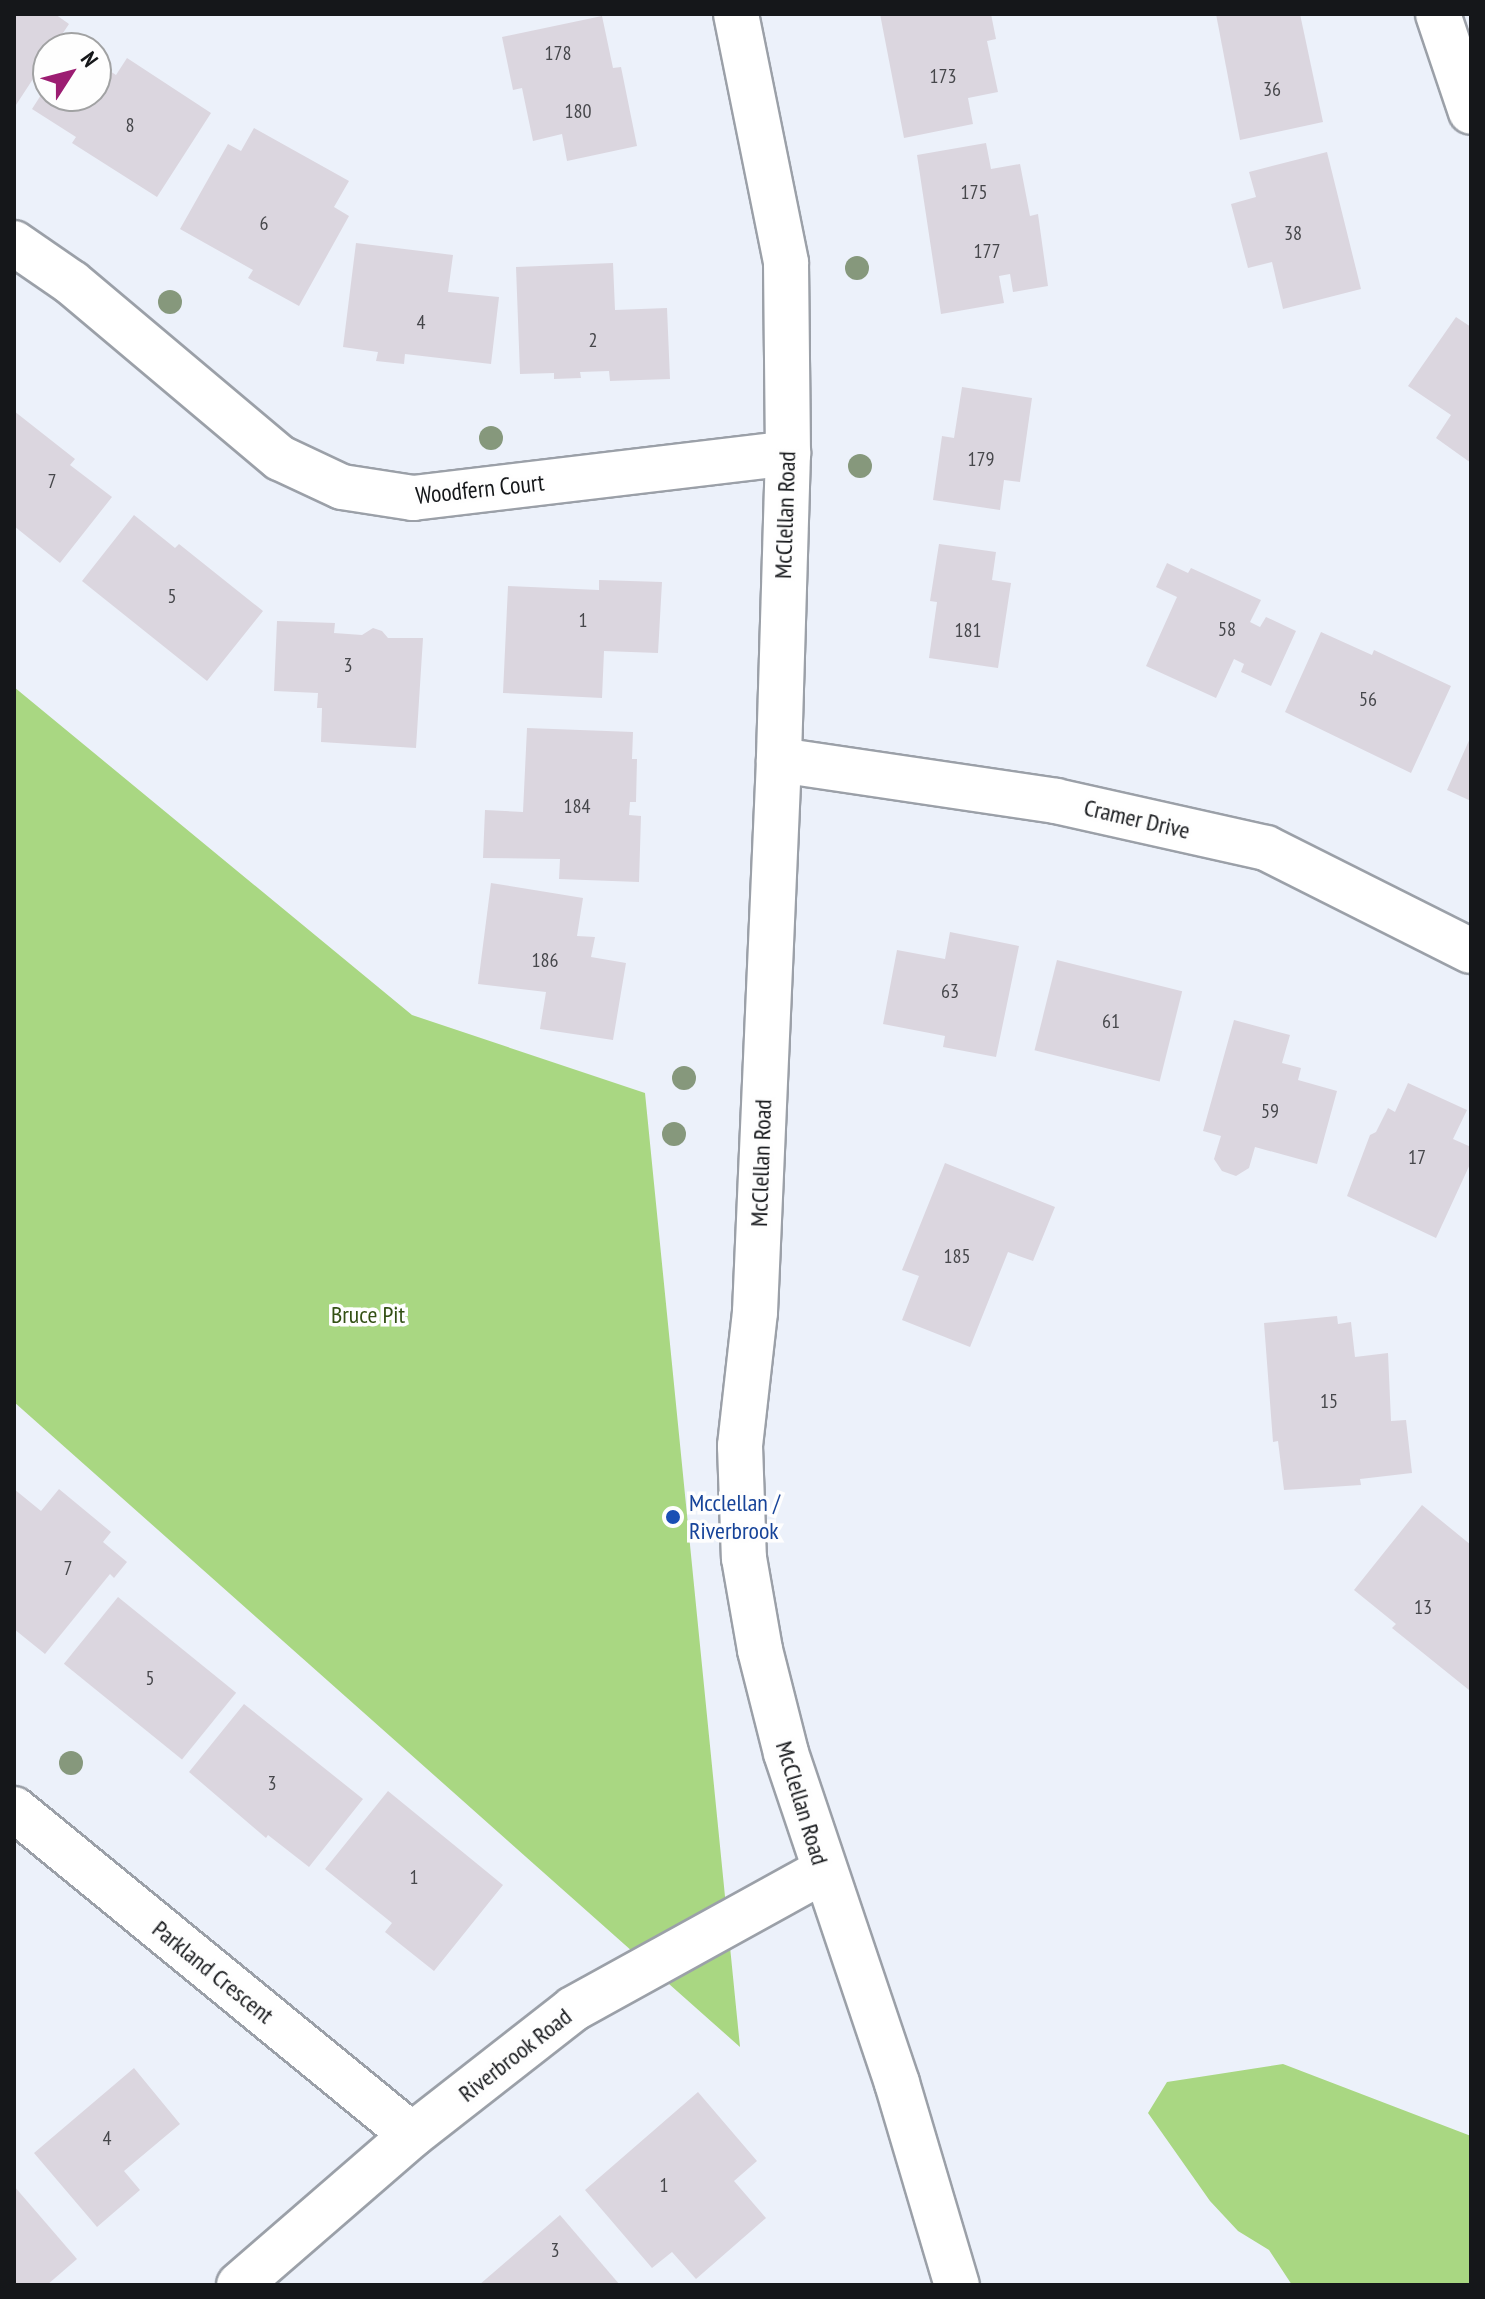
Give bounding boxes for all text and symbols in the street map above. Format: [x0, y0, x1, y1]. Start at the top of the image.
north arrow [32, 32, 112, 112]
house number: 178 [545, 41, 571, 65]
text: N [75, 46, 105, 72]
house number: 173 [930, 64, 956, 88]
house number: 36 [1263, 77, 1281, 101]
house number: 180 [565, 99, 591, 123]
house number: 8 [126, 113, 134, 137]
house number: 175 [961, 180, 987, 204]
house number: 6 [260, 211, 268, 235]
house number: 38 [1284, 221, 1302, 245]
house number: 177 [974, 239, 1000, 263]
house number: 4 [417, 310, 425, 334]
house number: 2 [589, 328, 597, 352]
house number: 179 [968, 447, 994, 471]
street label: McClellan Road [768, 451, 802, 579]
street label: Woodfern Court [414, 468, 546, 510]
house number: 7 [48, 469, 56, 493]
house number: 5 [168, 584, 176, 608]
house number: 1 [579, 608, 587, 632]
house number: 58 [1218, 617, 1236, 641]
house number: 181 [955, 618, 981, 642]
house number: 3 [344, 653, 352, 677]
house number: 56 [1359, 687, 1377, 711]
street label: Cramer Drive [1081, 793, 1193, 845]
house number: 184 [564, 794, 590, 818]
house number: 186 [532, 948, 558, 972]
house number: 63 [941, 979, 959, 1003]
house number: 61 [1102, 1009, 1120, 1033]
street label: McClellan Road [744, 1099, 778, 1227]
house number: 59 [1261, 1099, 1279, 1123]
house number: 17 [1408, 1145, 1426, 1169]
house number: 185 [944, 1244, 970, 1268]
park label: Bruce Pit [331, 1301, 405, 1329]
house number: 15 [1320, 1389, 1338, 1413]
place label: Mcclellan / Riverbrook [689, 1489, 780, 1545]
marker: Mcclellan / Riverbrook [664, 1508, 682, 1526]
house number: 7 [64, 1556, 72, 1580]
house number: 13 [1414, 1595, 1432, 1619]
house number: 5 [146, 1666, 154, 1690]
street label: McClellan Road [770, 1738, 834, 1868]
house number: 3 [268, 1771, 276, 1795]
house number: 1 [410, 1865, 418, 1889]
street label: Parkland Crescent [147, 1914, 279, 2030]
street label: Riverbrook Road [453, 2002, 577, 2108]
house number: 4 [103, 2126, 111, 2150]
house number: 1 [660, 2173, 668, 2197]
house number: 3 [551, 2238, 559, 2262]

